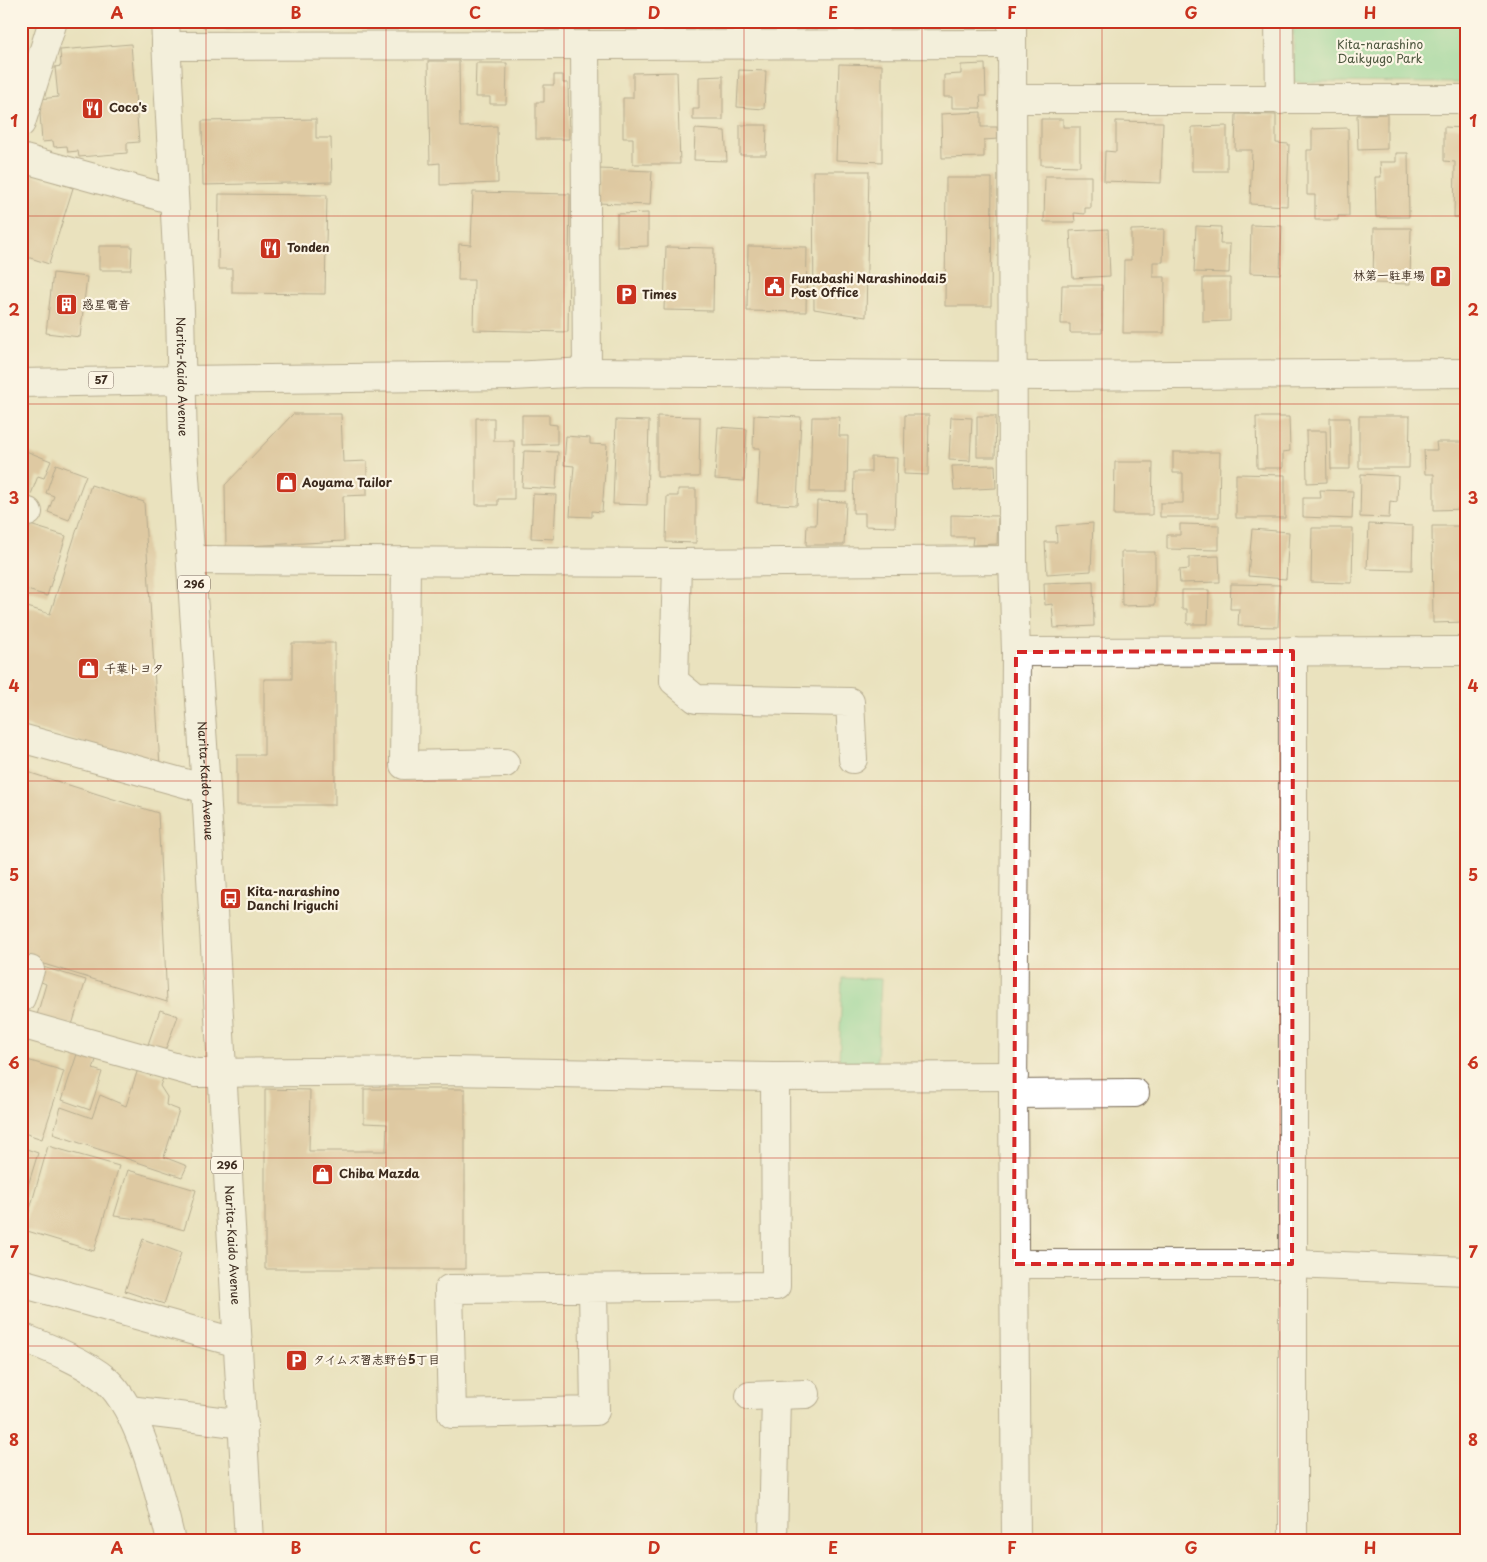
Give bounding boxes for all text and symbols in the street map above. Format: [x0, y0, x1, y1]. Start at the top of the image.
text: A [111, 0, 124, 24]
text: B [291, 0, 302, 24]
text: C [469, 0, 481, 24]
text: D [648, 0, 660, 24]
text: E [828, 0, 838, 24]
text: F [1007, 0, 1017, 24]
text: G [1184, 0, 1198, 24]
text: H [1364, 0, 1376, 24]
park label: Kita-narashino Daikyugo Park [1337, 35, 1423, 67]
restaurant icon: Coco's [81, 96, 105, 120]
place label: Coco's [109, 98, 147, 116]
text: 1 [10, 108, 18, 132]
text: 1 [1469, 108, 1477, 132]
restaurant icon: Tonden [259, 236, 283, 260]
place label: Tonden [287, 238, 330, 256]
parking icon: 林第一駐車場 [1429, 264, 1453, 288]
place label: 林第一駐車場 [1353, 266, 1425, 284]
place label: Funabashi Narashinodai5 Post Office [791, 269, 947, 301]
public building icon: Funabashi Narashinodai5 Post Office [763, 274, 787, 298]
parking icon: Times [614, 283, 638, 307]
place label: Times [642, 285, 677, 303]
building icon: 惑星電音 [54, 293, 78, 317]
place label: 惑星電音 [82, 295, 130, 313]
text: 2 [8, 297, 20, 321]
text: 2 [1467, 297, 1479, 321]
street label: Narita-Kaido Avenue [172, 317, 193, 437]
road number: 57 [88, 372, 114, 388]
shop icon: Aoyama Tailor [274, 471, 298, 495]
place label: Aoyama Tailor [301, 473, 393, 491]
text: 3 [9, 485, 19, 509]
text: 3 [1468, 485, 1478, 509]
road number: 296 [178, 576, 210, 592]
shop icon: 千葉トヨタ [76, 657, 100, 681]
place label: 千葉トヨタ [104, 659, 164, 677]
text: 4 [9, 673, 20, 697]
text: 4 [1468, 673, 1479, 697]
street label: Narita-Kaido Avenue [193, 720, 219, 841]
text: 5 [9, 862, 19, 886]
text: 5 [1468, 862, 1478, 886]
place label: Kita-narashino Danchi Iriguchi [247, 882, 340, 914]
bus stop icon: Kita-narashino Danchi Iriguchi [219, 887, 243, 911]
text: 6 [8, 1050, 20, 1074]
text: 6 [1467, 1050, 1479, 1074]
road number: 296 [211, 1156, 243, 1174]
shop icon: Chiba Mazda [311, 1162, 335, 1186]
place label: Chiba Mazda [339, 1164, 421, 1182]
street label: Narita-Kaido Avenue [221, 1185, 246, 1306]
text: 7 [9, 1239, 19, 1263]
text: 7 [1468, 1239, 1478, 1263]
parking icon: タイムズ習志野台5丁目 [285, 1348, 309, 1372]
place label: タイムズ習志野台5丁目 [313, 1350, 440, 1368]
text: 8 [9, 1427, 19, 1451]
text: 8 [1468, 1427, 1478, 1451]
text: A [111, 1535, 124, 1559]
text: B [291, 1535, 302, 1559]
text: C [469, 1535, 481, 1559]
text: D [648, 1535, 660, 1559]
text: E [828, 1535, 838, 1559]
text: F [1007, 1535, 1017, 1559]
text: G [1184, 1535, 1198, 1559]
text: H [1364, 1535, 1376, 1559]

